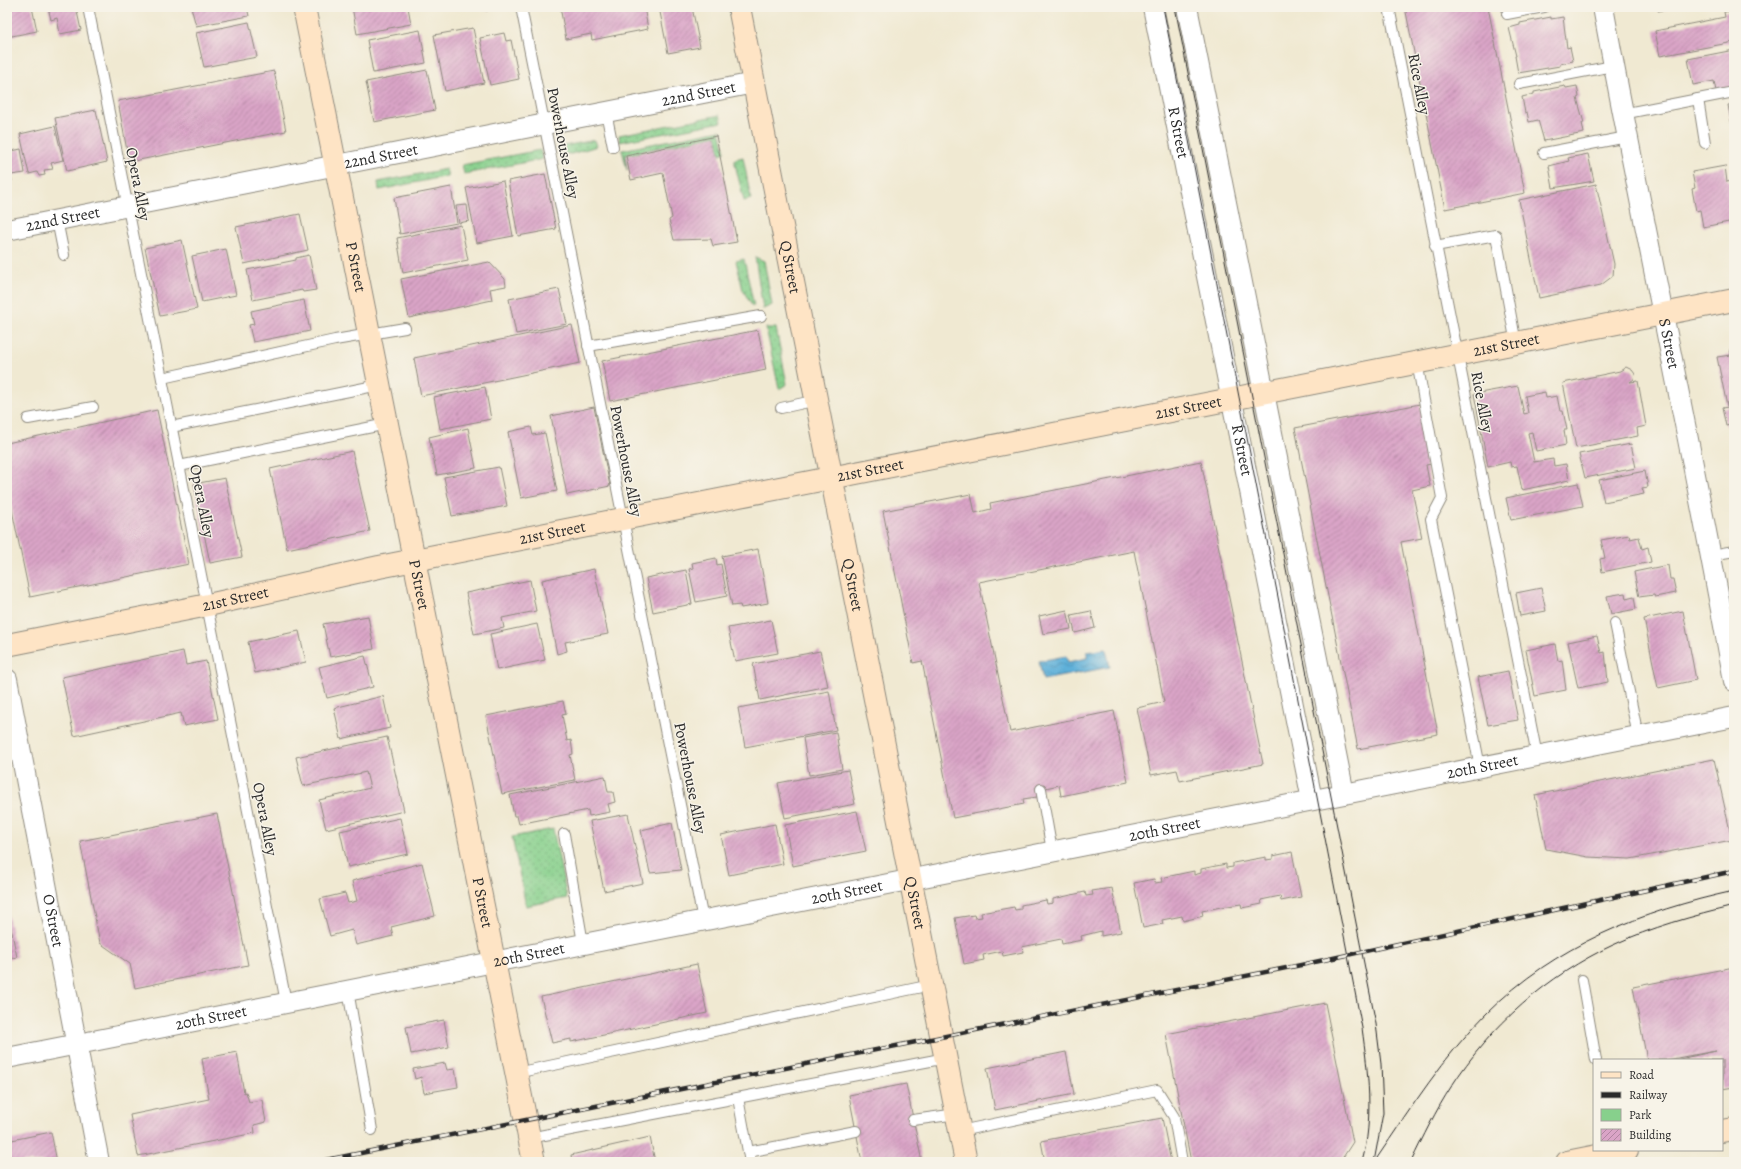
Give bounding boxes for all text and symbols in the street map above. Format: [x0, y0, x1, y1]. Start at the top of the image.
street label: Rice Alley [1402, 51, 1436, 117]
street label: 22nd Street [660, 76, 738, 112]
street label: Powerhouse Alley [541, 85, 585, 202]
street label: R Street [1162, 105, 1194, 160]
street label: 22nd Street [342, 138, 420, 174]
street label: Opera Alley [120, 145, 156, 223]
street label: 22nd Street [24, 201, 102, 237]
street label: Q Street [774, 239, 806, 295]
street label: P Street [340, 240, 372, 294]
street label: S Street [1653, 316, 1685, 371]
street label: 21st Street [1471, 328, 1541, 362]
street label: Rice Alley [1465, 369, 1499, 435]
street label: 21st Street [1153, 390, 1223, 425]
street label: Powerhouse Alley [604, 403, 648, 520]
street label: R Street [1226, 422, 1258, 478]
street label: 21st Street [835, 453, 906, 487]
street label: Opera Alley [184, 462, 220, 540]
street label: 21st Street [517, 516, 588, 550]
street label: Q Street [837, 556, 869, 613]
street label: P Street [403, 557, 435, 612]
street label: 21st Street [200, 581, 271, 617]
street label: Powerhouse Alley [668, 720, 712, 837]
street label: 20th Street [1445, 749, 1520, 784]
street label: Opera Alley [247, 780, 283, 858]
street label: 20th Street [1127, 812, 1202, 847]
street label: 20th Street [809, 874, 884, 910]
street label: Q Street [899, 874, 931, 931]
street label: P Street [467, 875, 498, 930]
street label: O Street [37, 892, 69, 949]
street label: 20th Street [491, 937, 567, 973]
street label: 20th Street [173, 1000, 249, 1036]
legend [1593, 1059, 1723, 1151]
text: Road [1629, 1067, 1655, 1083]
text: Railway [1629, 1087, 1668, 1103]
text: Park [1629, 1107, 1652, 1123]
text: Building [1629, 1127, 1671, 1143]

